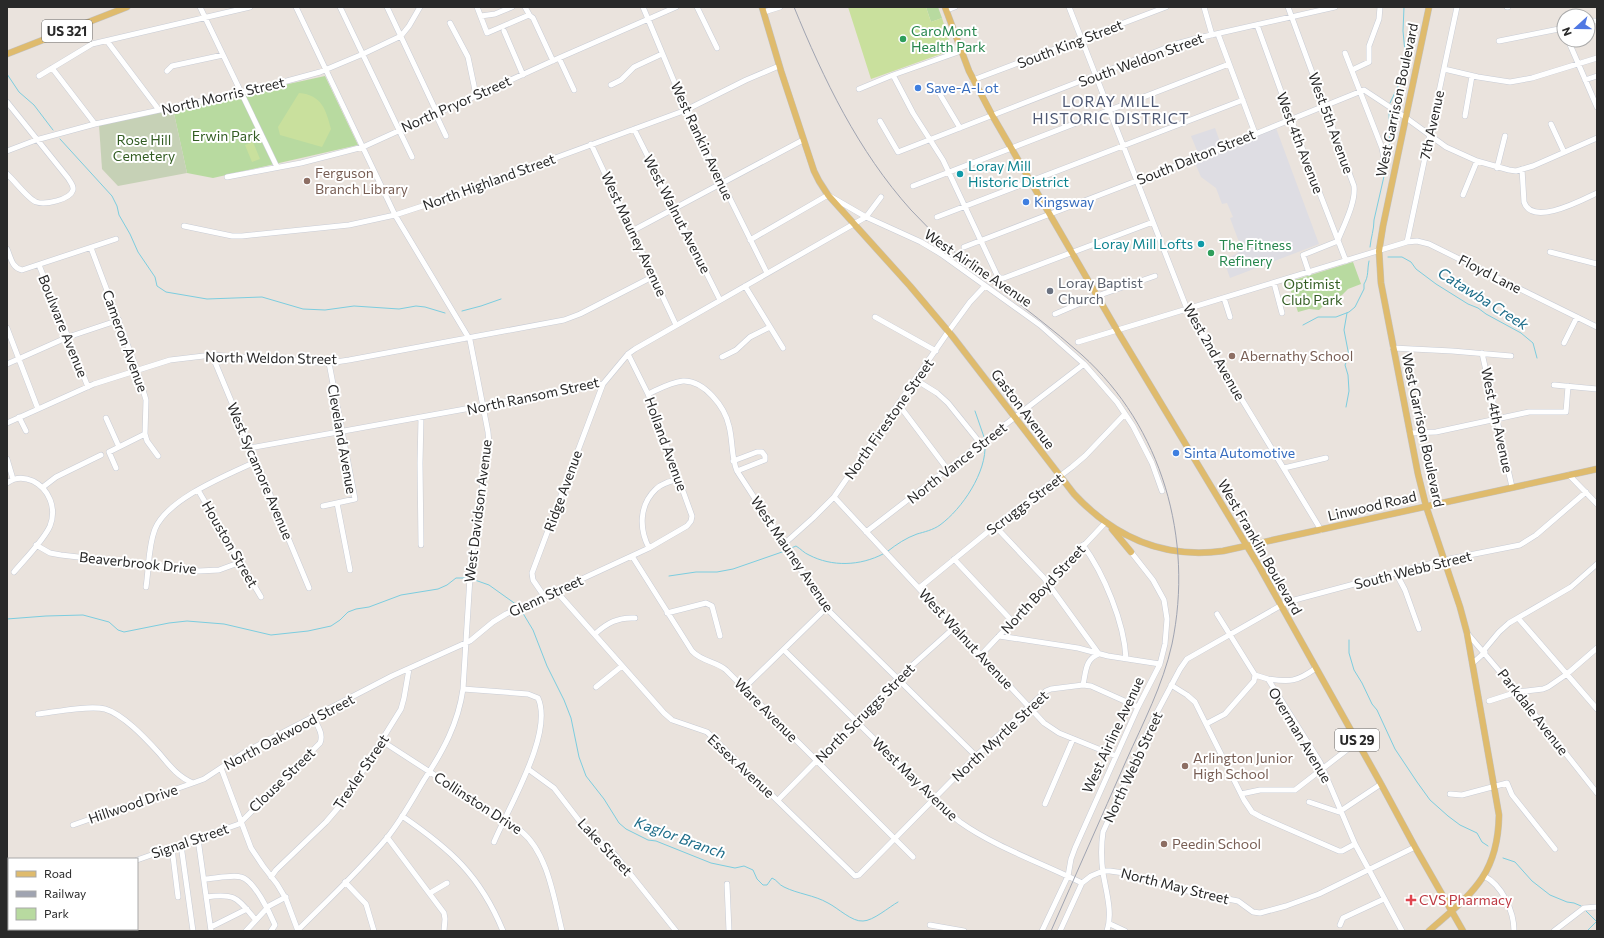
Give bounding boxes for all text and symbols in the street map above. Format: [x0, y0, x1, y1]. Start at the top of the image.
north arrow [1556, 8, 1596, 48]
street label: South King Street [1015, 15, 1125, 71]
road number: US 321 [42, 20, 92, 42]
street label: West Garrison Boulevard [1372, 21, 1421, 178]
place label: CaroMont Health Park [911, 22, 986, 55]
text: N [1559, 26, 1574, 38]
street label: South Weldon Street [1076, 29, 1206, 90]
marker: CaroMont Health Park [898, 34, 908, 44]
street label: West 5th Avenue [1305, 70, 1358, 176]
street label: North Pryor Street [398, 72, 514, 135]
street label: North Morris Street [160, 73, 286, 118]
street label: West Rankin Avenue [668, 79, 737, 203]
place label: Save-A-Lot [926, 79, 999, 96]
marker: Save-A-Lot [913, 83, 923, 93]
street label: 7th Avenue [1416, 89, 1447, 161]
street label: West 4th Avenue [1273, 90, 1328, 196]
district label: LORAY MILL HISTORIC DISTRICT [1032, 92, 1190, 127]
street label: South Dalton Street [1134, 125, 1258, 188]
park label: Erwin Park [192, 127, 261, 144]
park label: Rose Hill Cemetery [113, 131, 175, 164]
street label: North Highland Street [420, 150, 558, 213]
street label: West Walnut Avenue [640, 152, 715, 276]
place label: Loray Mill Historic District [968, 157, 1069, 190]
place label: Ferguson Branch Library [315, 164, 408, 197]
street label: West Mauney Avenue [598, 169, 671, 299]
marker: Loray Mill Historic District [955, 169, 965, 179]
marker: Ferguson Branch Library [302, 176, 312, 186]
place label: Kingsway [1034, 193, 1094, 210]
marker: Kingsway [1021, 197, 1031, 207]
street label: West Airline Avenue [921, 225, 1035, 310]
place label: Loray Mill Lofts [1093, 235, 1193, 252]
place label: The Fitness Refinery [1219, 236, 1292, 269]
marker: Loray Mill Lofts [1196, 239, 1206, 249]
marker: The Fitness Refinery [1206, 248, 1216, 258]
street label: Floyd Lane [1456, 250, 1525, 297]
water label: Catawba Creek [1435, 263, 1533, 334]
street label: Boulware Avenue [35, 272, 92, 380]
place label: Loray Baptist Church [1058, 274, 1143, 307]
park label: Optimist Club Park [1281, 275, 1343, 308]
marker: Loray Baptist Church [1045, 286, 1055, 296]
street label: Cameron Avenue [99, 287, 152, 394]
street label: West 2nd Avenue [1180, 300, 1249, 403]
place label: Abernathy School [1240, 347, 1353, 364]
street label: North Weldon Street [205, 348, 337, 367]
marker: Abernathy School [1227, 351, 1237, 361]
street label: West Garrison Boulevard [1399, 351, 1448, 508]
street label: North Firestone Street [841, 355, 937, 482]
street label: Gaston Avenue [988, 366, 1059, 452]
street label: West 4th Avenue [1478, 366, 1517, 474]
street label: North Ransom Street [465, 373, 601, 418]
street label: Cleveland Avenue [324, 383, 361, 495]
street label: Holland Avenue [642, 395, 691, 493]
street label: West Sycamore Avenue [224, 400, 297, 542]
street label: North Vance Street [903, 418, 1010, 507]
street label: West Davidson Avenue [460, 438, 495, 583]
place label: Sinta Automotive [1184, 444, 1295, 461]
street label: Ridge Avenue [540, 448, 585, 534]
marker: Sinta Automotive [1171, 448, 1181, 458]
street label: Scruggs Street [983, 469, 1067, 538]
street label: West Franklin Boulevard [1215, 476, 1306, 617]
street label: Linwood Road [1326, 487, 1418, 524]
street label: West Mauney Avenue [747, 493, 837, 615]
street label: Houston Street [199, 497, 262, 590]
street label: North Boyd Street [997, 540, 1088, 637]
street label: South Webb Street [1352, 547, 1474, 592]
street label: Beaverbrook Drive [79, 548, 198, 577]
street label: Glenn Street [506, 571, 586, 620]
street label: West Walnut Avenue [916, 585, 1017, 692]
street label: North Scruggs Street [812, 659, 918, 766]
street label: Parkdale Avenue [1494, 665, 1572, 758]
street label: Ware Avenue [731, 674, 802, 745]
street label: West Airline Avenue [1078, 674, 1147, 796]
street label: Overman Avenue [1265, 684, 1336, 786]
street label: North Myrtle Street [948, 686, 1052, 785]
street label: North Oakwood Street [221, 690, 357, 773]
street label: North Webb Street [1099, 708, 1166, 825]
road number: US 29 [1335, 729, 1379, 751]
street label: Essex Avenue [704, 730, 778, 801]
street label: Trexler Street [329, 731, 392, 812]
street label: West May Avenue [869, 733, 962, 824]
street label: Clouse Street [245, 744, 318, 815]
place label: Arlington Junior High School [1193, 749, 1294, 782]
marker: Arlington Junior High School [1180, 761, 1190, 771]
street label: Collinston Drive [431, 768, 525, 837]
street label: Hillwood Drive [86, 780, 180, 827]
water label: Kaglor Branch [632, 812, 728, 862]
street label: Lake Street [575, 814, 636, 879]
street label: Signal Street [149, 819, 231, 862]
place label: Peedin School [1172, 835, 1261, 852]
marker: Peedin School [1159, 839, 1169, 849]
legend [8, 858, 138, 930]
street label: North May Street [1119, 864, 1231, 907]
text: Road [44, 866, 72, 880]
text: Railway [44, 886, 86, 900]
place label: CVS Pharmacy [1419, 891, 1512, 908]
marker: CVS Pharmacy [1406, 895, 1416, 905]
text: Park [44, 906, 70, 920]

